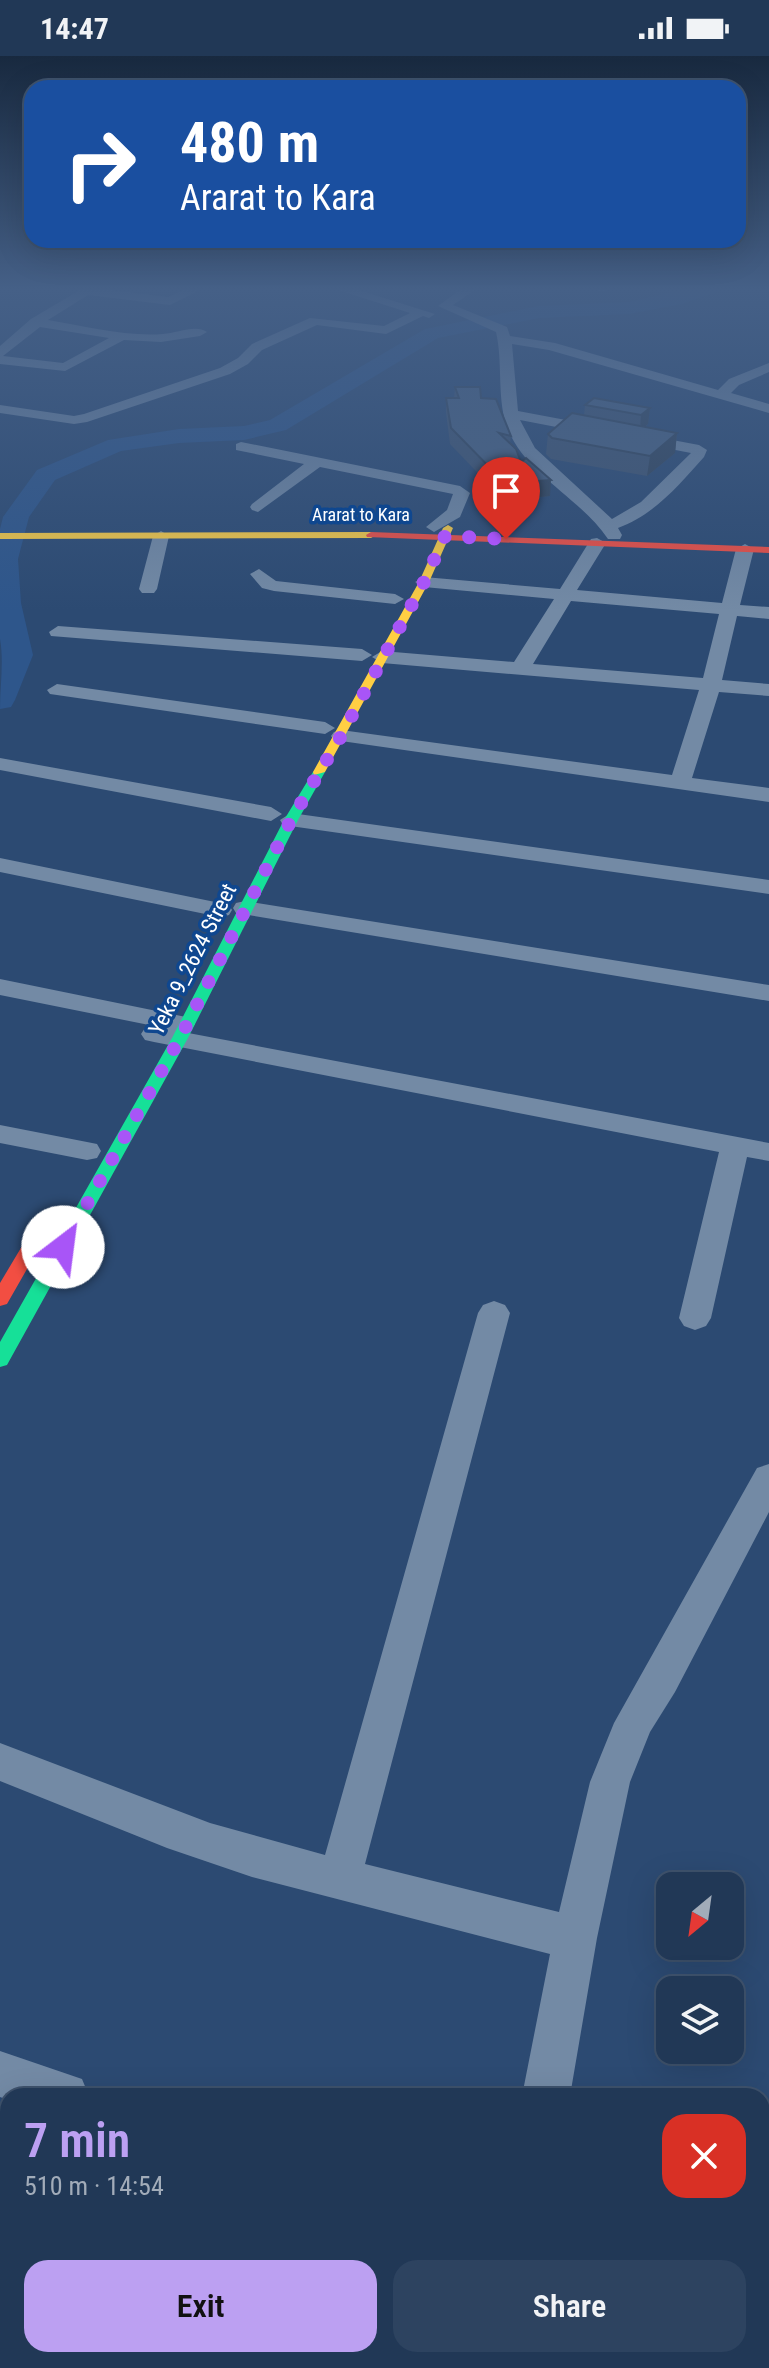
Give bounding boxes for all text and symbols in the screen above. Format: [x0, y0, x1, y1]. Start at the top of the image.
text: 14:47 [40, 11, 109, 46]
text: 480 m [180, 110, 319, 176]
icon: right [48, 112, 152, 216]
text: Ararat to Kara [180, 177, 376, 219]
pin [472, 457, 540, 539]
icon: arrive [484, 469, 528, 513]
street label: Ararat to Kara [312, 504, 410, 525]
street label: Yeka 9_2624 Street [144, 879, 241, 1039]
position arrow [21, 1205, 105, 1289]
north arrow [656, 1872, 744, 1960]
map controls [656, 1872, 744, 2064]
button: layers [656, 1976, 744, 2064]
text: 7 min [24, 2112, 130, 2169]
button: close [662, 2114, 746, 2198]
text: 510 m · 14:54 [24, 2171, 164, 2201]
button: Exit [24, 2260, 377, 2352]
button: Share [393, 2260, 746, 2352]

